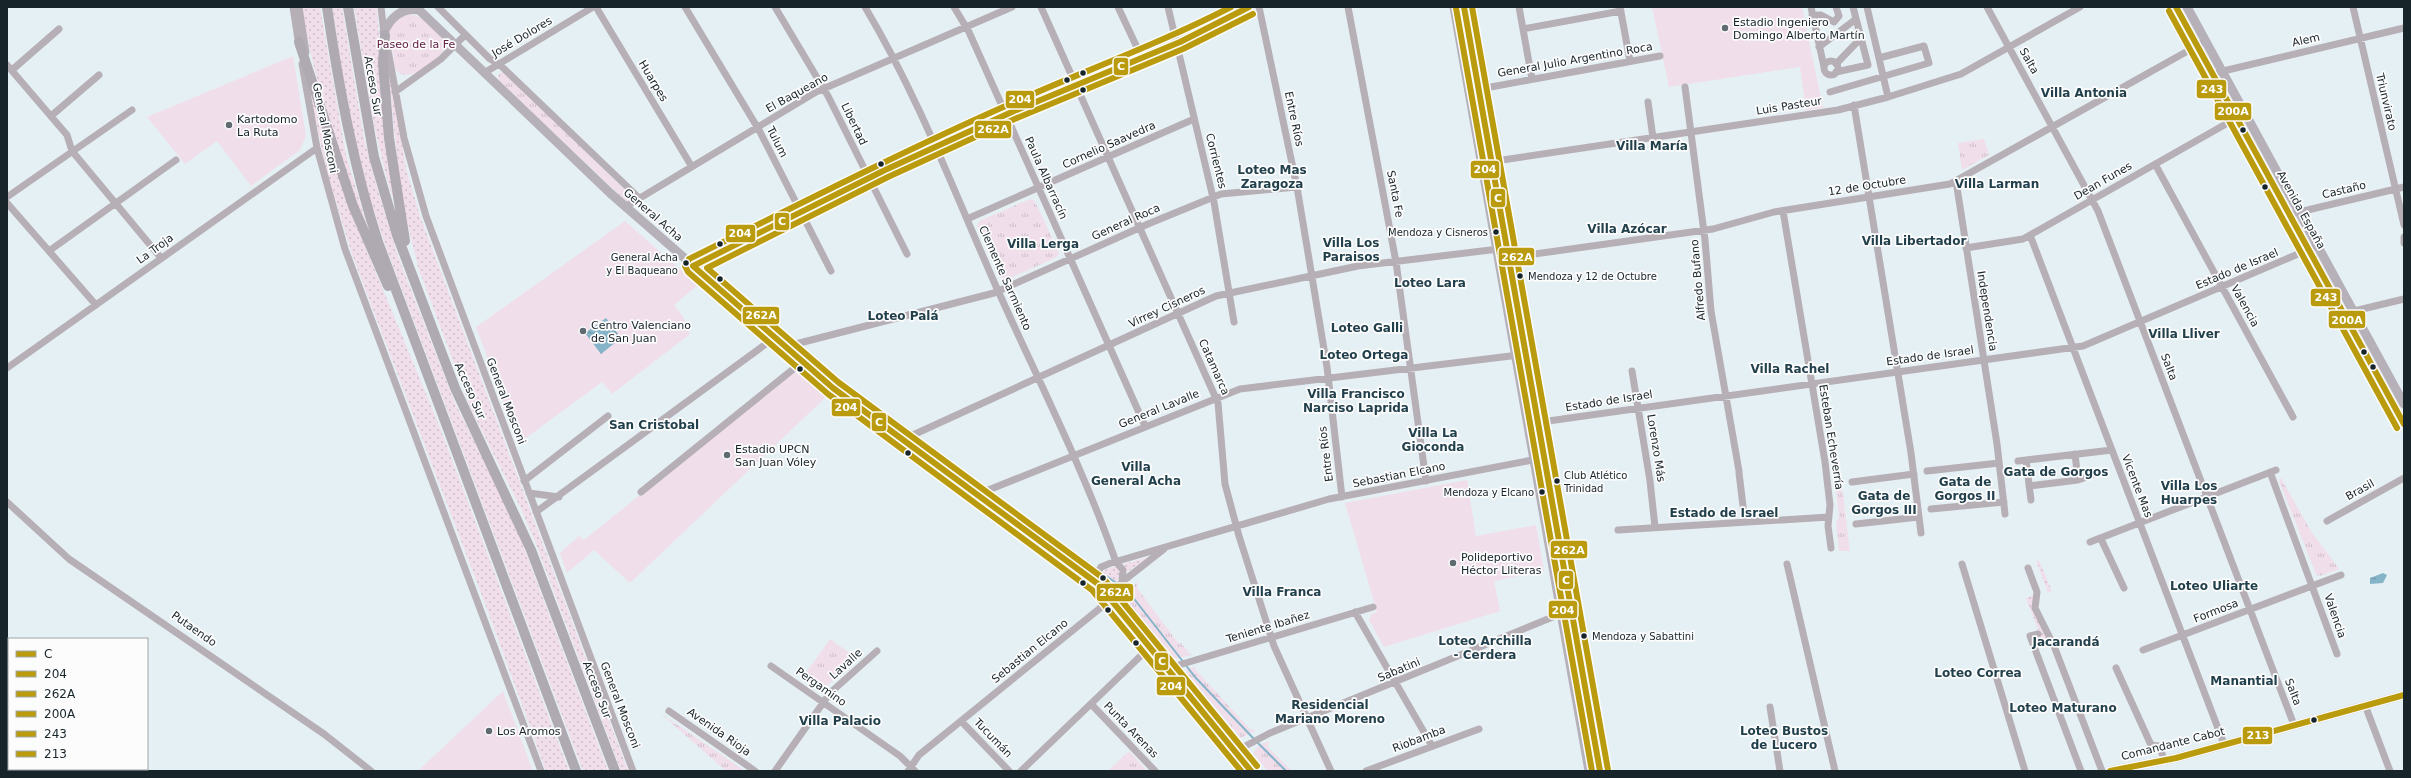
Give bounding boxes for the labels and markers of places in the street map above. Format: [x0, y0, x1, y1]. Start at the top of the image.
place label: Estadio Ingeniero Domingo Alberto Martín [1733, 16, 1865, 42]
marker: Estadio Ingeniero Domingo Alberto Martín [1720, 23, 1730, 33]
unlabelled marker [1078, 68, 1088, 78]
unlabelled marker [1062, 75, 1072, 85]
unlabelled marker [1078, 85, 1088, 95]
place label: Kartodomo La Ruta [237, 113, 298, 139]
marker: Kartodomo La Ruta [224, 120, 234, 130]
unlabelled marker [2238, 125, 2248, 135]
unlabelled marker [876, 159, 886, 169]
unlabelled marker [2260, 182, 2270, 192]
place label: Mendoza y Cisneros [1388, 227, 1488, 238]
marker: Mendoza y Cisneros [1491, 227, 1501, 237]
unlabelled marker [715, 239, 725, 249]
place label: General Acha y El Baqueano [606, 252, 678, 276]
marker: General Acha y El Baqueano [681, 258, 691, 268]
marker: Mendoza y 12 de Octubre [1515, 271, 1525, 281]
place label: Mendoza y 12 de Octubre [1528, 271, 1657, 282]
unlabelled marker [715, 274, 725, 284]
place label: Centro Valenciano de San Juan [591, 319, 691, 345]
marker: Centro Valenciano de San Juan [578, 326, 588, 336]
unlabelled marker [2359, 347, 2369, 357]
unlabelled marker [2368, 362, 2378, 372]
unlabelled marker [795, 364, 805, 374]
place label: Estadio UPCN San Juan Vóley [735, 443, 817, 469]
unlabelled marker [903, 448, 913, 458]
marker: Estadio UPCN San Juan Vóley [722, 450, 732, 460]
place label: Club Atlético Trinidad [1563, 470, 1627, 494]
marker: Club Atlético Trinidad [1552, 476, 1562, 486]
place label: Mendoza y Elcano [1444, 487, 1534, 498]
marker: Mendoza y Elcano [1537, 487, 1547, 497]
place label: Polideportivo Héctor Lliteras [1461, 551, 1542, 577]
marker: Polideportivo Héctor Lliteras [1448, 558, 1458, 568]
unlabelled marker [1098, 573, 1108, 583]
unlabelled marker [1078, 578, 1088, 588]
unlabelled marker [1103, 605, 1113, 615]
marker: Mendoza y Sabattini [1579, 631, 1589, 641]
place label: Mendoza y Sabattini [1592, 631, 1694, 642]
unlabelled marker [1131, 638, 1141, 648]
unlabelled marker [2309, 715, 2319, 725]
place label: Los Aromos [497, 725, 561, 738]
marker: Los Aromos [484, 726, 494, 736]

